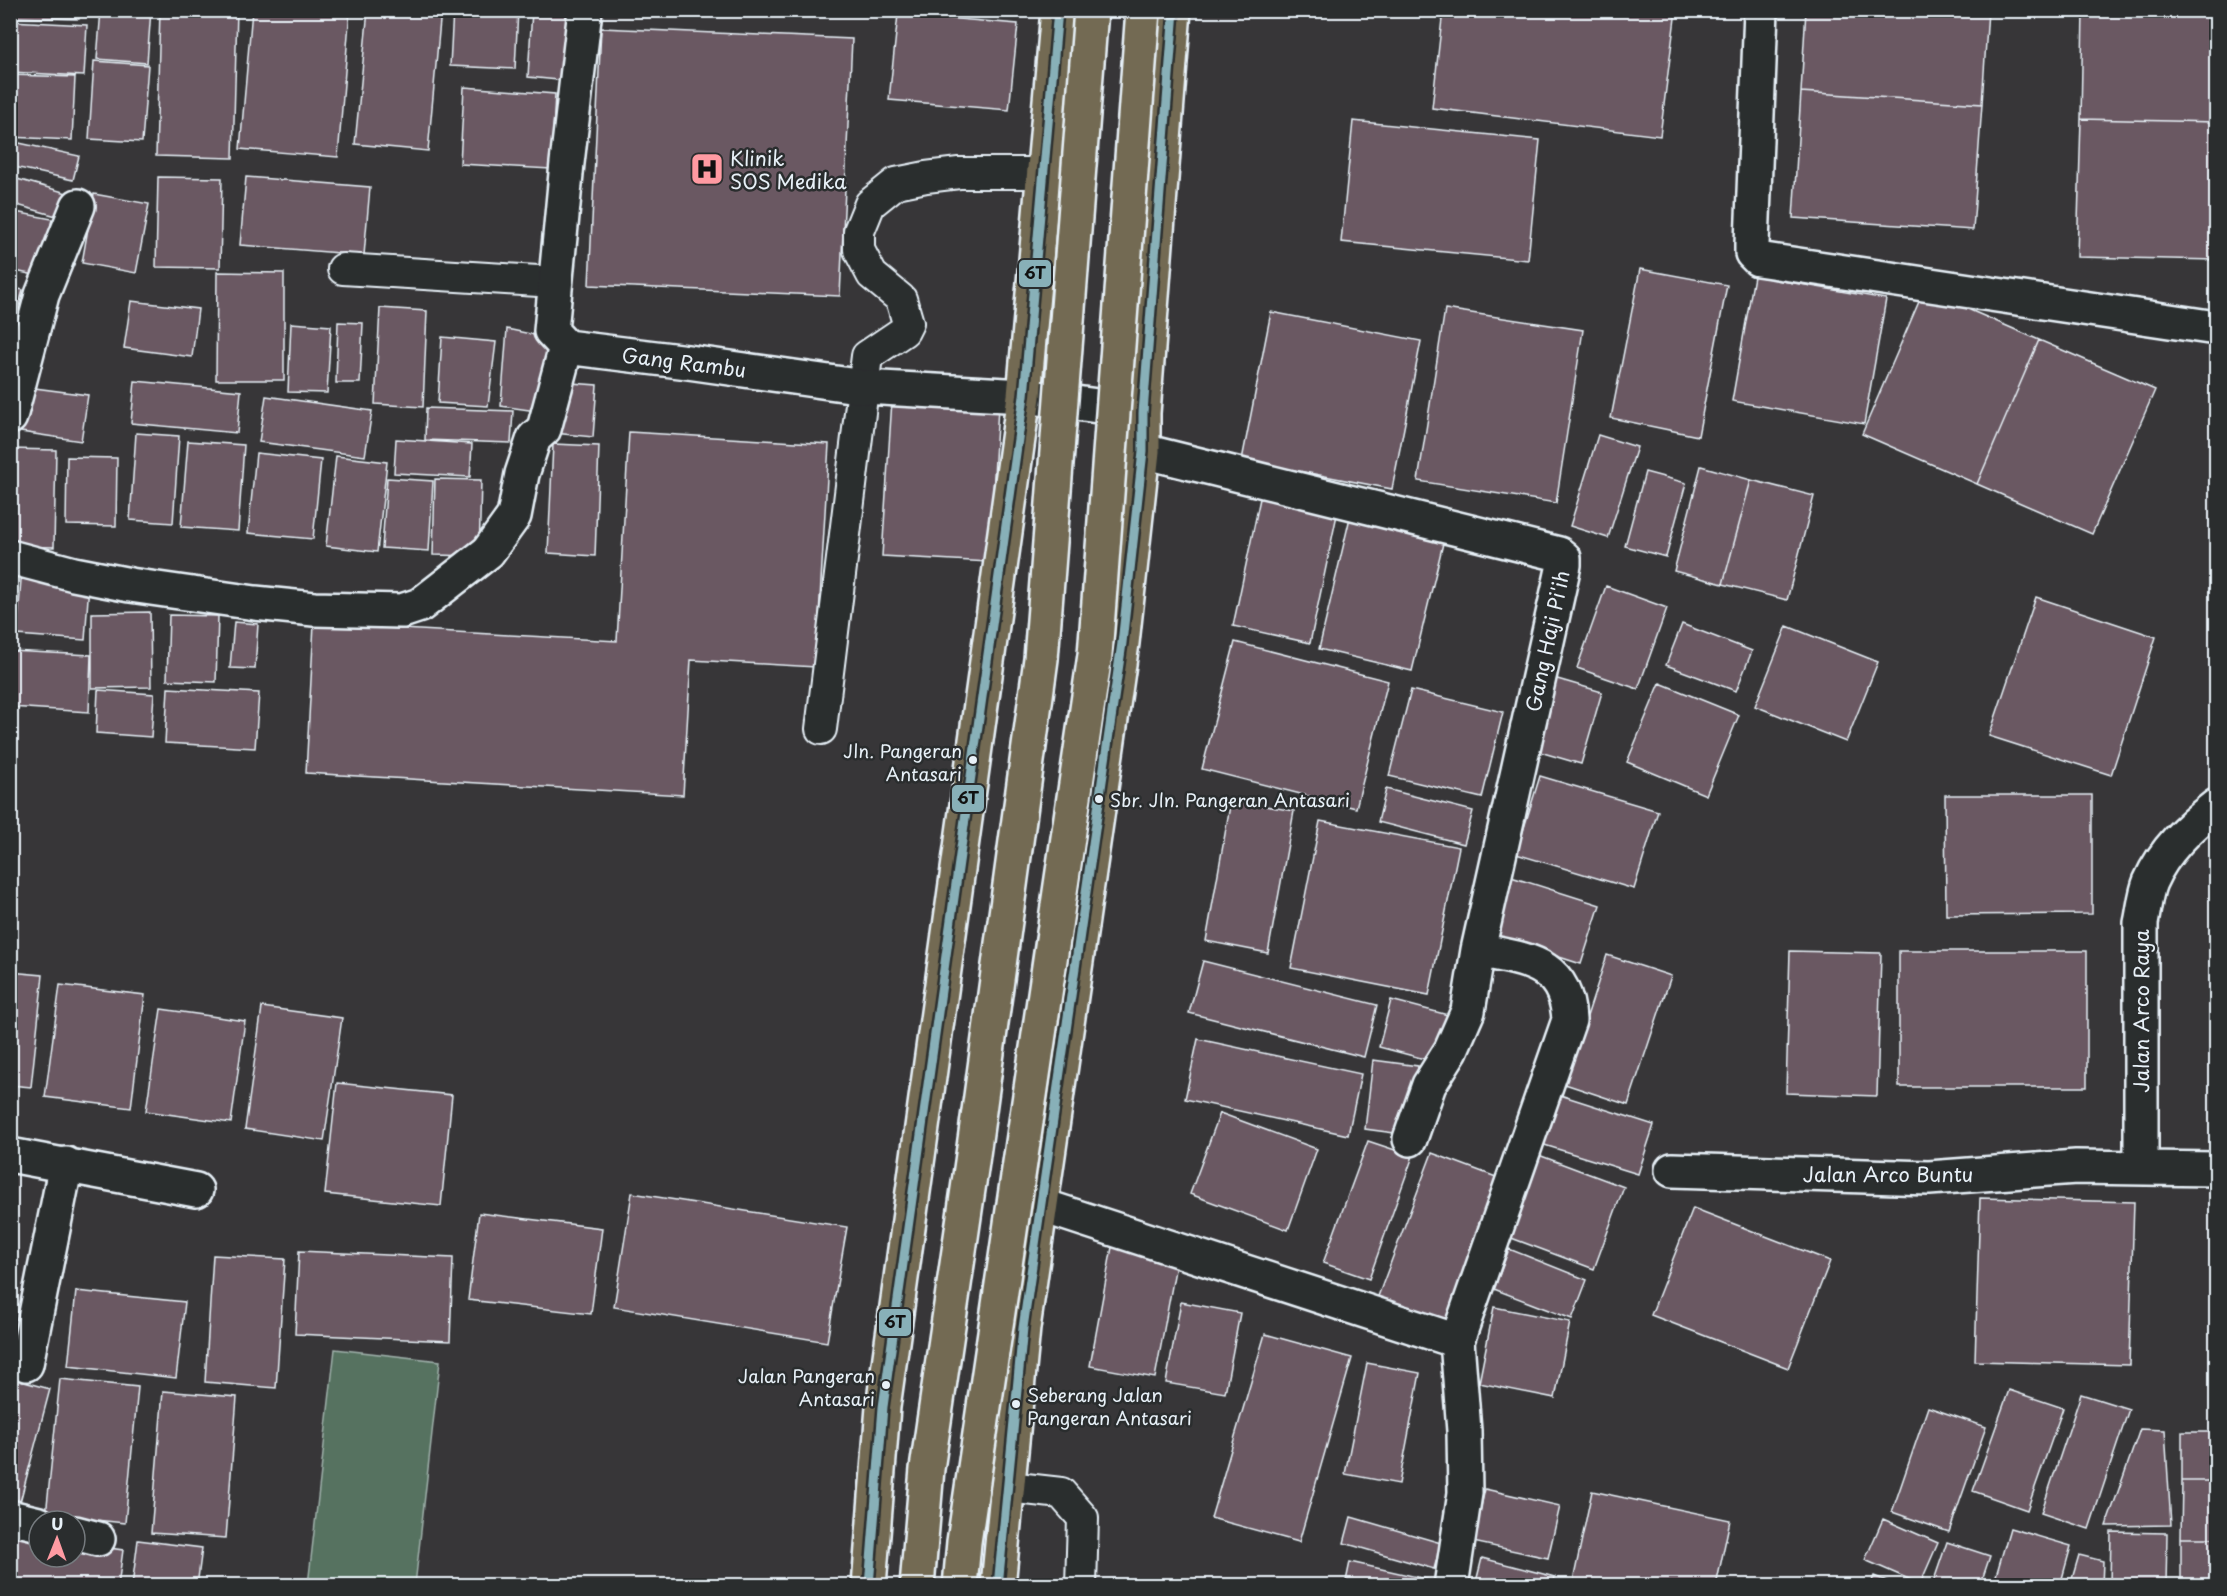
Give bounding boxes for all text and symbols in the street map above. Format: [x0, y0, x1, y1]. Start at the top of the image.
place label: Klinik SOS Medika [730, 143, 847, 196]
hospital icon: Klinik SOS Medika [689, 151, 725, 187]
line badge: 6T [1018, 259, 1052, 288]
text: 6T [1024, 260, 1046, 284]
street label: Gang Rambu [620, 340, 748, 384]
street label: Gang Haji Pi'ih [1517, 568, 1577, 714]
place label: Jln. Pangeran Antasari [843, 737, 962, 787]
marker: Jln. Pangeran Antasari [967, 754, 979, 766]
line badge: 6T [951, 784, 985, 813]
text: 6T [957, 785, 979, 809]
place label: Sbr. Jln. Pangeran Antasari [1110, 786, 1350, 813]
marker: Sbr. Jln. Pangeran Antasari [1093, 793, 1105, 805]
street label: Jalan Arco Raya [2126, 929, 2156, 1093]
street label: Jalan Arco Buntu [1803, 1159, 1973, 1189]
line badge: 6T [878, 1308, 912, 1337]
text: 6T [884, 1309, 906, 1333]
place label: Jalan Pangeran Antasari [738, 1362, 875, 1412]
marker: Jalan Pangeran Antasari [880, 1379, 892, 1391]
place label: Seberang Jalan Pangeran Antasari [1027, 1381, 1192, 1431]
marker: Seberang Jalan Pangeran Antasari [1010, 1398, 1022, 1410]
north arrow [27, 1509, 87, 1569]
text: U [51, 1511, 64, 1535]

